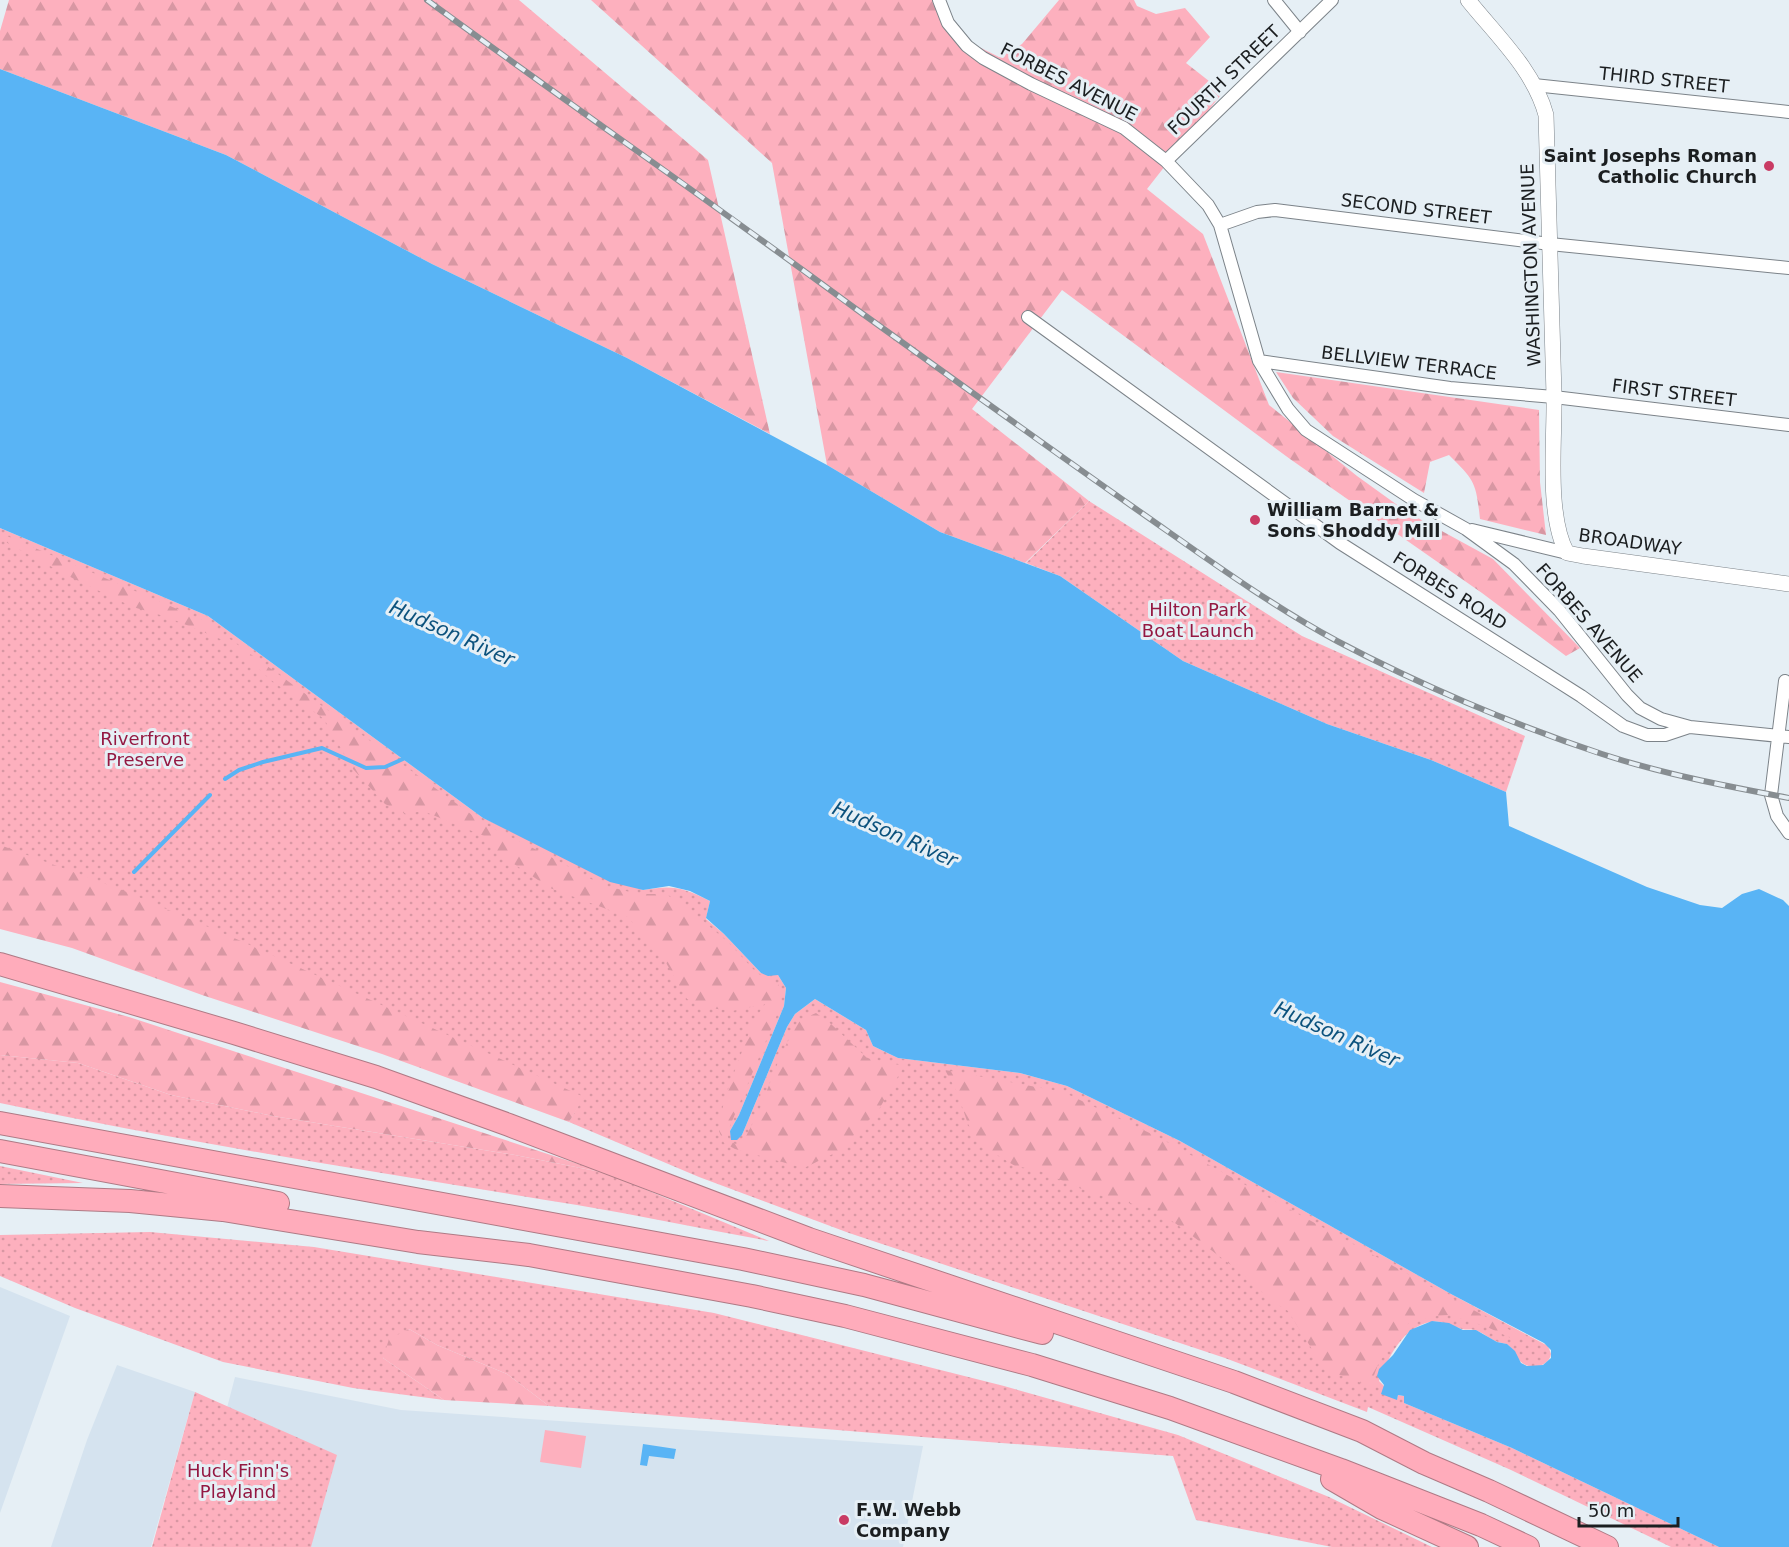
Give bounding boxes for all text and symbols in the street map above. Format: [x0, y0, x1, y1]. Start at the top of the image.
street label: FOURTH STREET [1163, 20, 1285, 139]
street label: FORBES AVENUE [997, 38, 1141, 125]
street label: THIRD STREET [1597, 62, 1731, 97]
place label: Saint Josephs Roman Catholic Church [1543, 145, 1757, 187]
marker: Saint Josephs Roman Catholic Church [1762, 159, 1776, 173]
street label: WASHINGTON AVENUE [1516, 163, 1545, 367]
street label: SECOND STREET [1340, 189, 1493, 228]
street label: BELLVIEW TERRACE [1320, 341, 1498, 384]
street label: FIRST STREET [1611, 374, 1738, 411]
place label: William Barnet & Sons Shoddy Mill [1267, 499, 1440, 541]
marker: William Barnet & Sons Shoddy Mill [1248, 513, 1262, 527]
street label: BROADWAY [1577, 524, 1684, 559]
street label: FORBES ROAD [1389, 547, 1511, 634]
street label: FORBES AVENUE [1532, 559, 1647, 686]
water label: Hudson River [386, 595, 520, 672]
park label: Hilton Park Boat Launch [1142, 599, 1254, 641]
park label: Riverfront Preserve [100, 728, 190, 770]
water label: Hudson River [829, 796, 963, 873]
water label: Hudson River [1271, 996, 1405, 1073]
park label: Huck Finn's Playland [187, 1460, 289, 1502]
scale bar [1579, 1490, 1678, 1528]
place label: F.W. Webb Company [856, 1499, 961, 1541]
text: 50 m [1588, 1500, 1634, 1521]
marker: F.W. Webb Company [837, 1513, 851, 1527]

